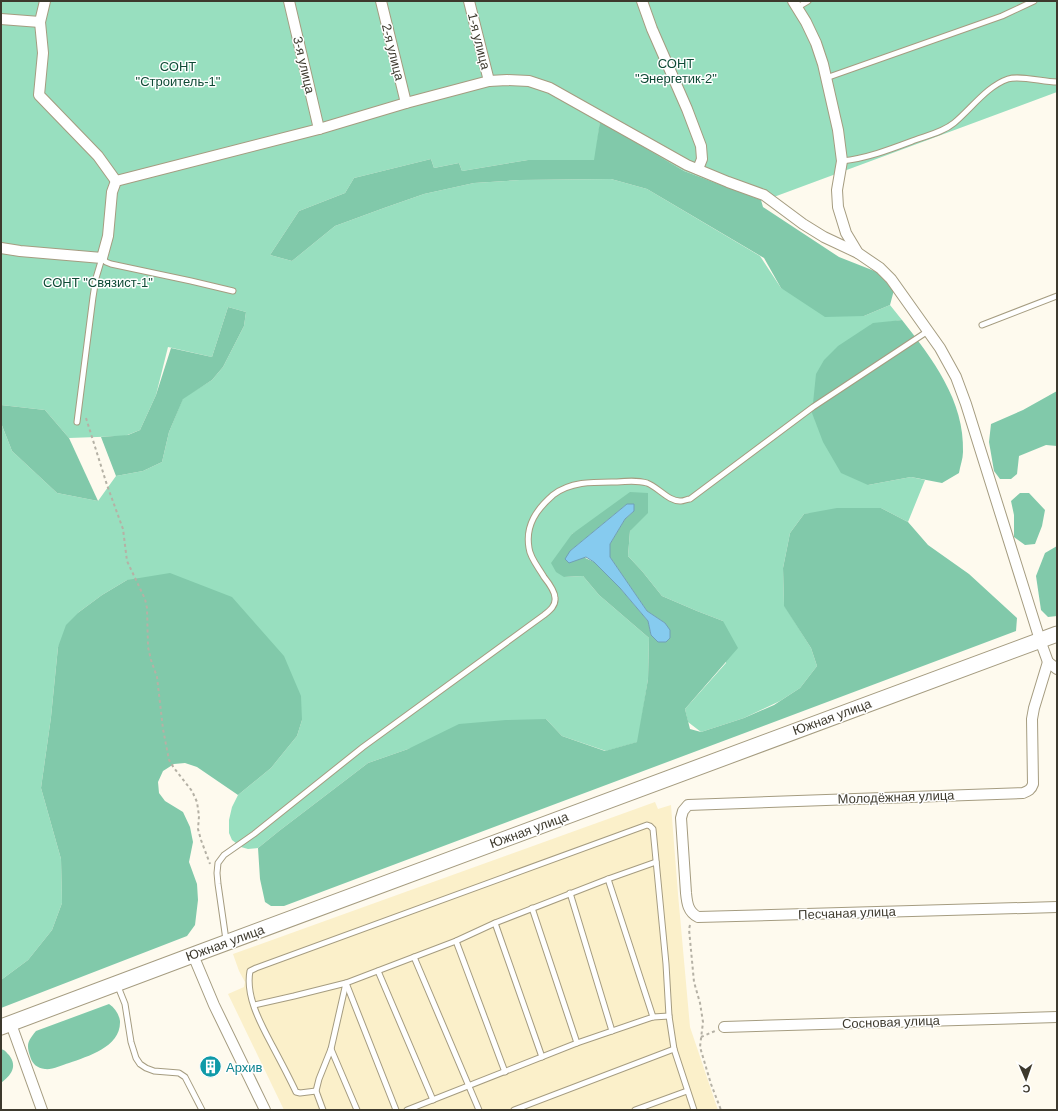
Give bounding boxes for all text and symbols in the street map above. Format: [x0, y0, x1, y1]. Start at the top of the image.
street label: 1-я улица [465, 11, 493, 72]
street label: 2-я улица [379, 22, 407, 83]
street label: 3-я улица [290, 35, 318, 96]
park label: СОНТ "Энергетик-2" [635, 56, 717, 86]
park label: СОНТ "Строитель-1" [136, 59, 221, 89]
park label: СОНТ "Связист-1" [43, 275, 153, 290]
street label: Южная улица [791, 696, 874, 738]
street label: Молодёжная улица [837, 787, 955, 807]
street label: Южная улица [488, 809, 571, 851]
street label: Песчаная улица [798, 904, 897, 922]
street label: Южная улица [184, 922, 267, 964]
street label: Сосновая улица [842, 1013, 941, 1031]
building icon: Архив [198, 1054, 224, 1080]
north arrow [1006, 1059, 1046, 1099]
place label: Архив [226, 1060, 263, 1075]
text: С [1022, 1083, 1031, 1095]

